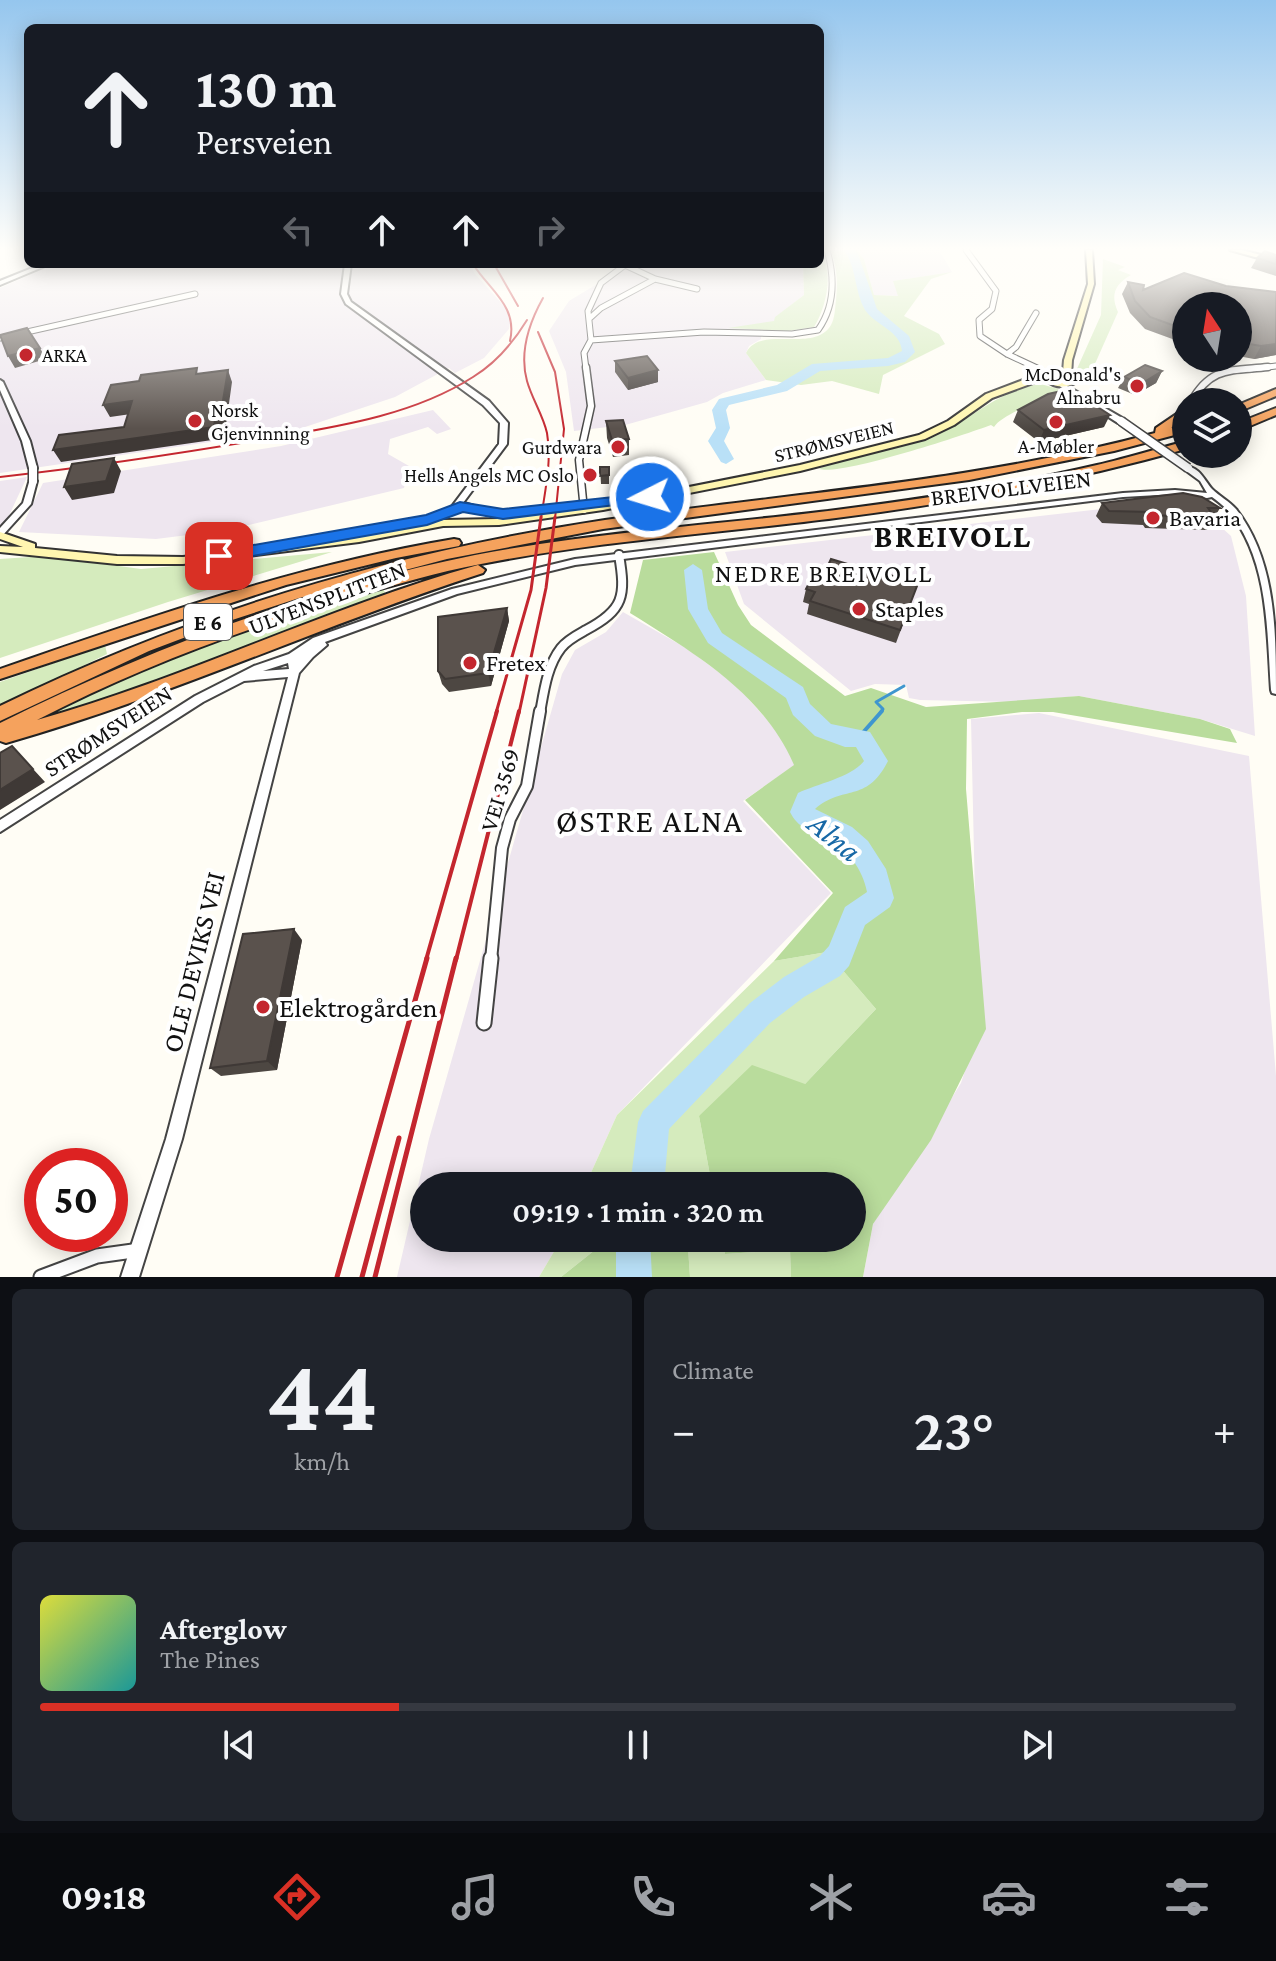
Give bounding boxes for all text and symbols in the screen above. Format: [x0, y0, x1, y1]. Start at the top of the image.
icon: ahead [64, 56, 168, 160]
text: 130 m [196, 57, 337, 119]
text: Persveien [196, 122, 332, 162]
icon: left [276, 208, 320, 252]
icon: ahead [360, 208, 404, 252]
icon: ahead [444, 208, 488, 252]
icon: right [528, 208, 572, 252]
north arrow [1172, 292, 1252, 372]
map controls [1172, 292, 1252, 468]
place label: ARKA [42, 344, 88, 366]
marker: ARKA [17, 346, 35, 364]
place label: McDonald's Alnabru [1025, 363, 1121, 408]
marker: McDonald's Alnabru [1128, 377, 1146, 395]
button: layers [1172, 388, 1252, 468]
place label: Norsk Gjenvinning [211, 399, 310, 445]
marker: Norsk Gjenvinning [186, 412, 204, 430]
marker: A-Møbler [1047, 413, 1065, 431]
street label: STRØMSVEIEN [772, 416, 896, 466]
place label: A-Møbler [1018, 435, 1094, 457]
place label: Gurdwara [522, 436, 602, 458]
marker: Gurdwara [609, 438, 627, 456]
position arrow [608, 455, 692, 539]
place label: Hells Angels MC Oslo [404, 464, 574, 487]
street label: BREIVOLLVEIEN [929, 464, 1093, 511]
marker: Hells Angels MC Oslo [581, 466, 599, 484]
place label: Bavaria [1169, 504, 1241, 531]
marker: Bavaria [1144, 509, 1162, 527]
district label: BREIVOLL [874, 518, 1032, 554]
pin [185, 522, 253, 590]
icon: arrive [197, 534, 241, 578]
street label: ULVENSPLITTEN [244, 555, 409, 640]
district label: NEDRE BREIVOLL [715, 559, 933, 588]
place label: Staples [875, 595, 944, 622]
marker: Staples [850, 600, 868, 618]
road number: E 6 [184, 604, 232, 640]
place label: Fretex [486, 649, 546, 676]
marker: Fretex [461, 654, 479, 672]
street label: STRØMSVEIEN [39, 679, 177, 782]
street label: VEI 3569 [474, 745, 525, 834]
district label: ØSTRE ALNA [556, 803, 744, 839]
water label: Alna [800, 804, 869, 869]
street label: OLE DEVIKS VEI [156, 869, 231, 1056]
place label: Elektrogården [279, 992, 438, 1023]
marker: Elektrogården [254, 998, 272, 1016]
speed limit sign: 50 [24, 1148, 128, 1252]
text: 09:19 · 1 min · 320 m [512, 1195, 764, 1228]
text: 44 [266, 1337, 378, 1452]
text: Climate [672, 1356, 754, 1385]
text: 23° [914, 1396, 994, 1463]
text: − [672, 1406, 695, 1454]
text: + [1213, 1406, 1236, 1454]
text: km/h [294, 1447, 350, 1476]
text: Afterglow [160, 1612, 287, 1645]
text: The Pines [160, 1645, 260, 1674]
icon: previous [217, 1723, 261, 1767]
icon: pause [616, 1723, 660, 1767]
icon: next [1015, 1723, 1059, 1767]
icon: directions [269, 1869, 325, 1925]
icon: music [447, 1869, 503, 1925]
icon: phone [625, 1869, 681, 1925]
icon: climate [803, 1869, 859, 1925]
icon: car [981, 1869, 1037, 1925]
icon: filters [1159, 1869, 1215, 1925]
text: 09:18 [61, 1877, 147, 1917]

